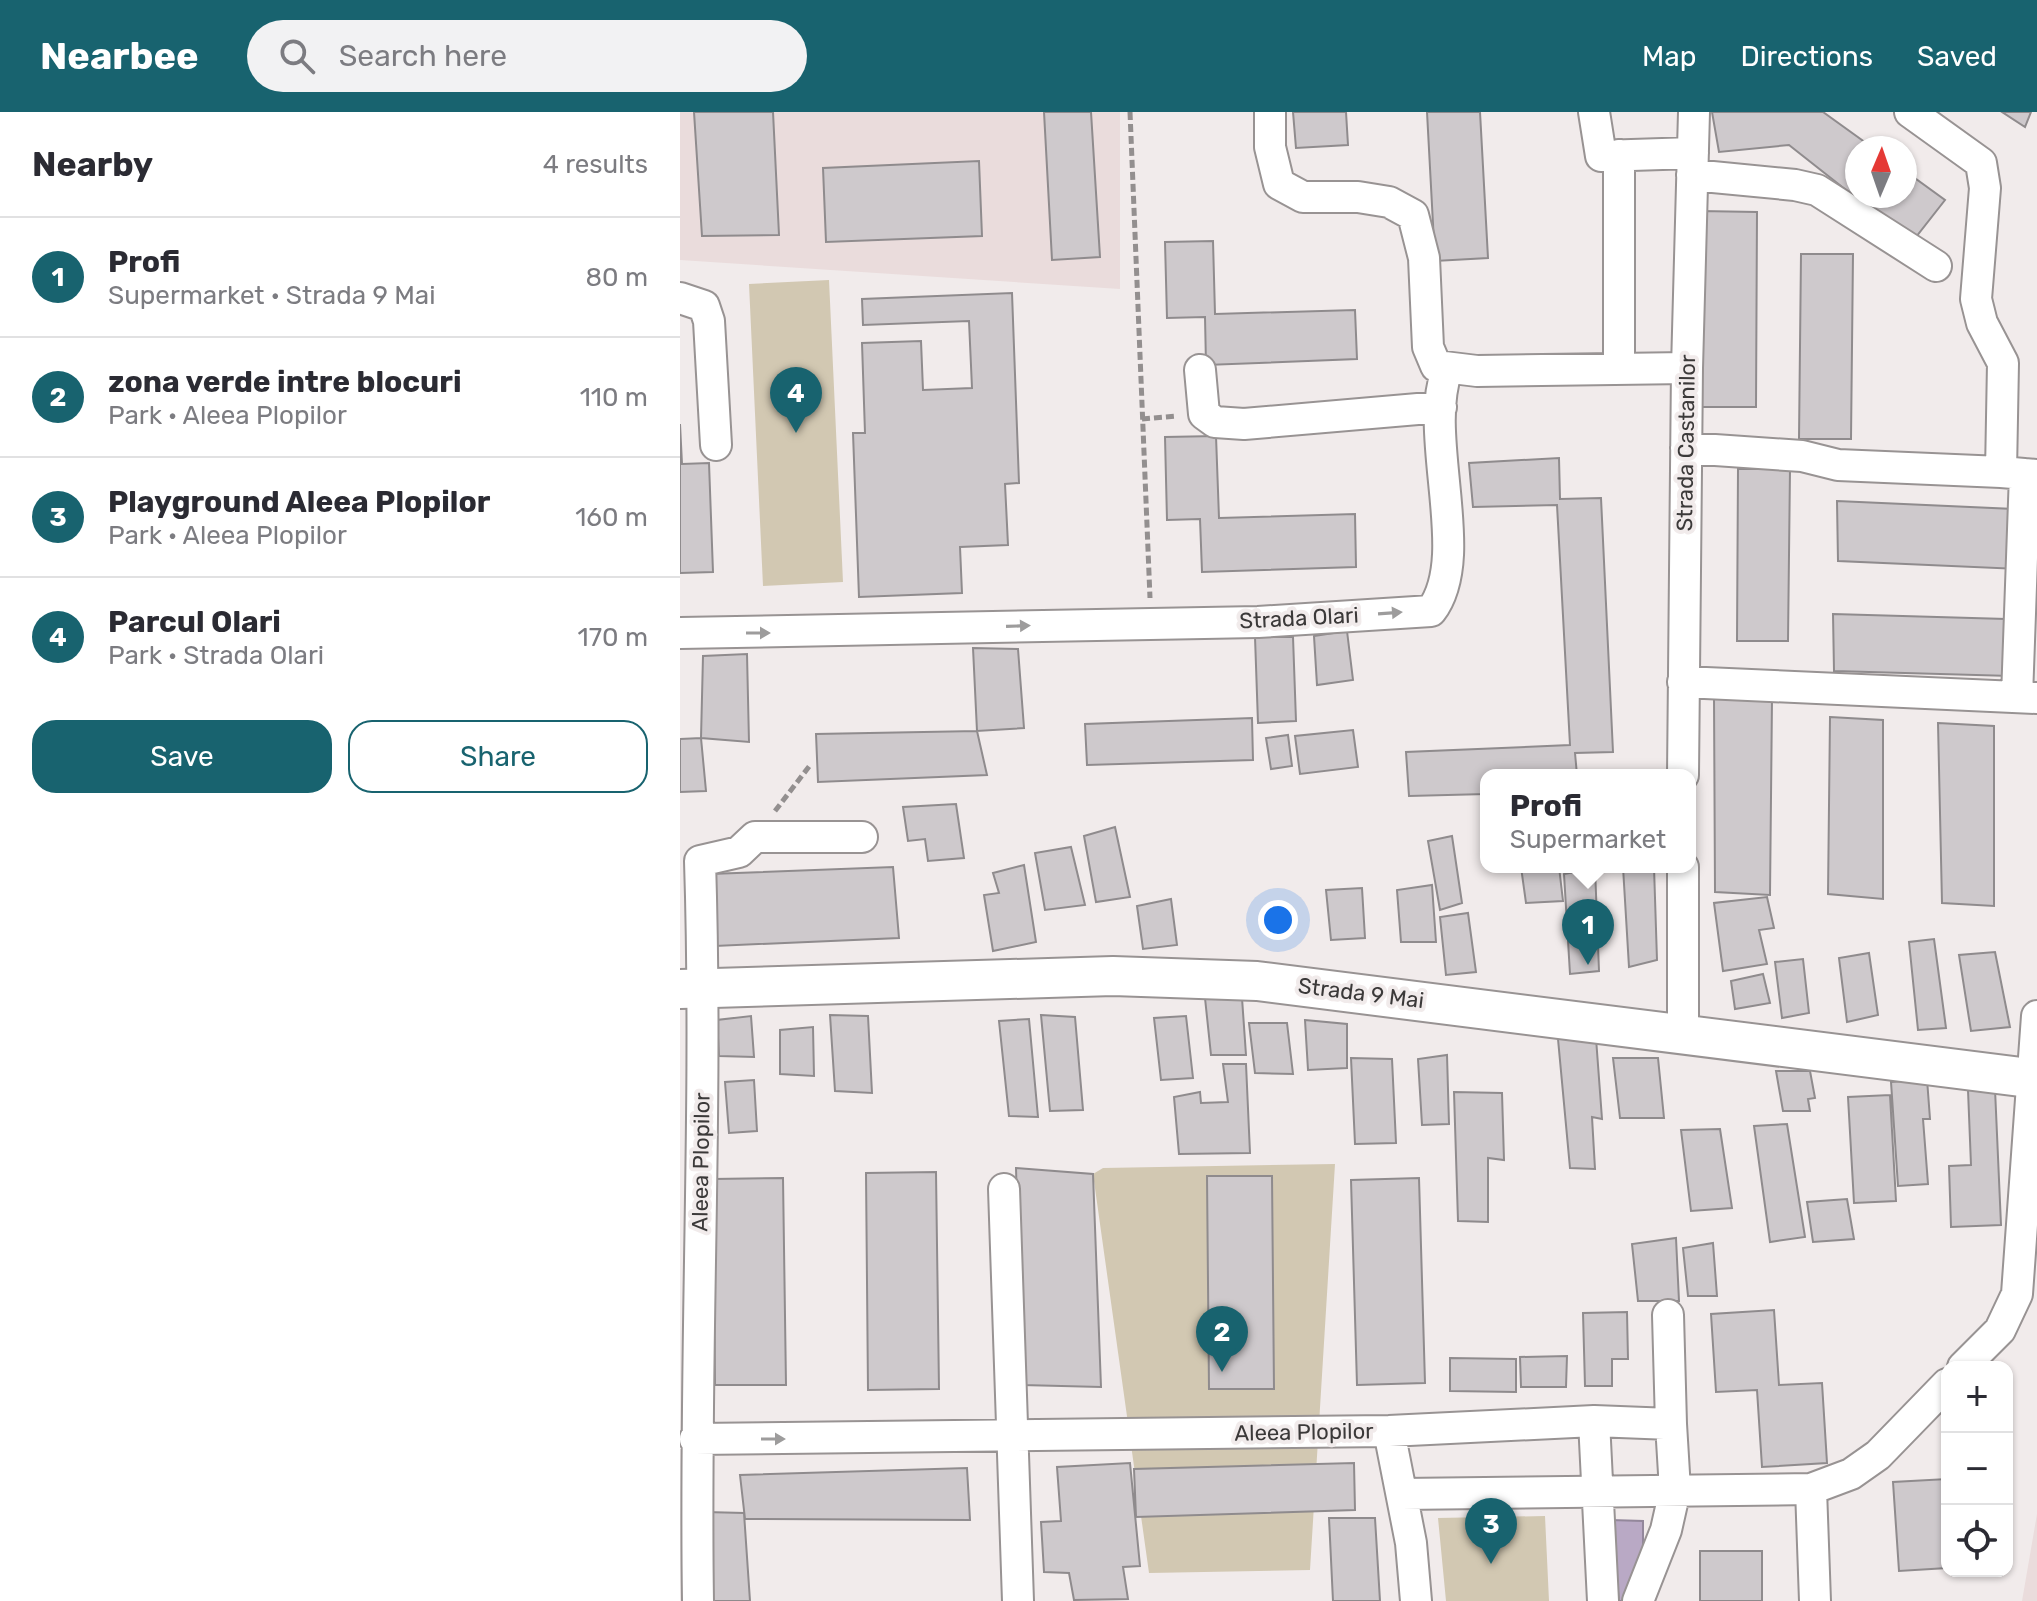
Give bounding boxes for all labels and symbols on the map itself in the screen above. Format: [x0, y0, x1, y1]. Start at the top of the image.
north arrow [1845, 136, 1917, 208]
street label: Strada Castanilor [1671, 354, 1701, 532]
pin: 4 [770, 367, 822, 433]
street label: Strada Olari [1239, 601, 1359, 635]
one-way arrow [1378, 606, 1403, 619]
one-way arrow [1006, 620, 1031, 633]
one-way arrow [746, 627, 771, 639]
pin: 1 [1562, 899, 1614, 965]
your location [1258, 900, 1298, 940]
street label: Strada 9 Mai [1297, 972, 1425, 1014]
street label: Aleea Plopilor [686, 1092, 716, 1232]
pin: 2 [1196, 1306, 1248, 1372]
street label: Aleea Plopilor [1234, 1417, 1374, 1447]
one-way arrow [761, 1433, 786, 1445]
pin: 3 [1465, 1498, 1517, 1564]

